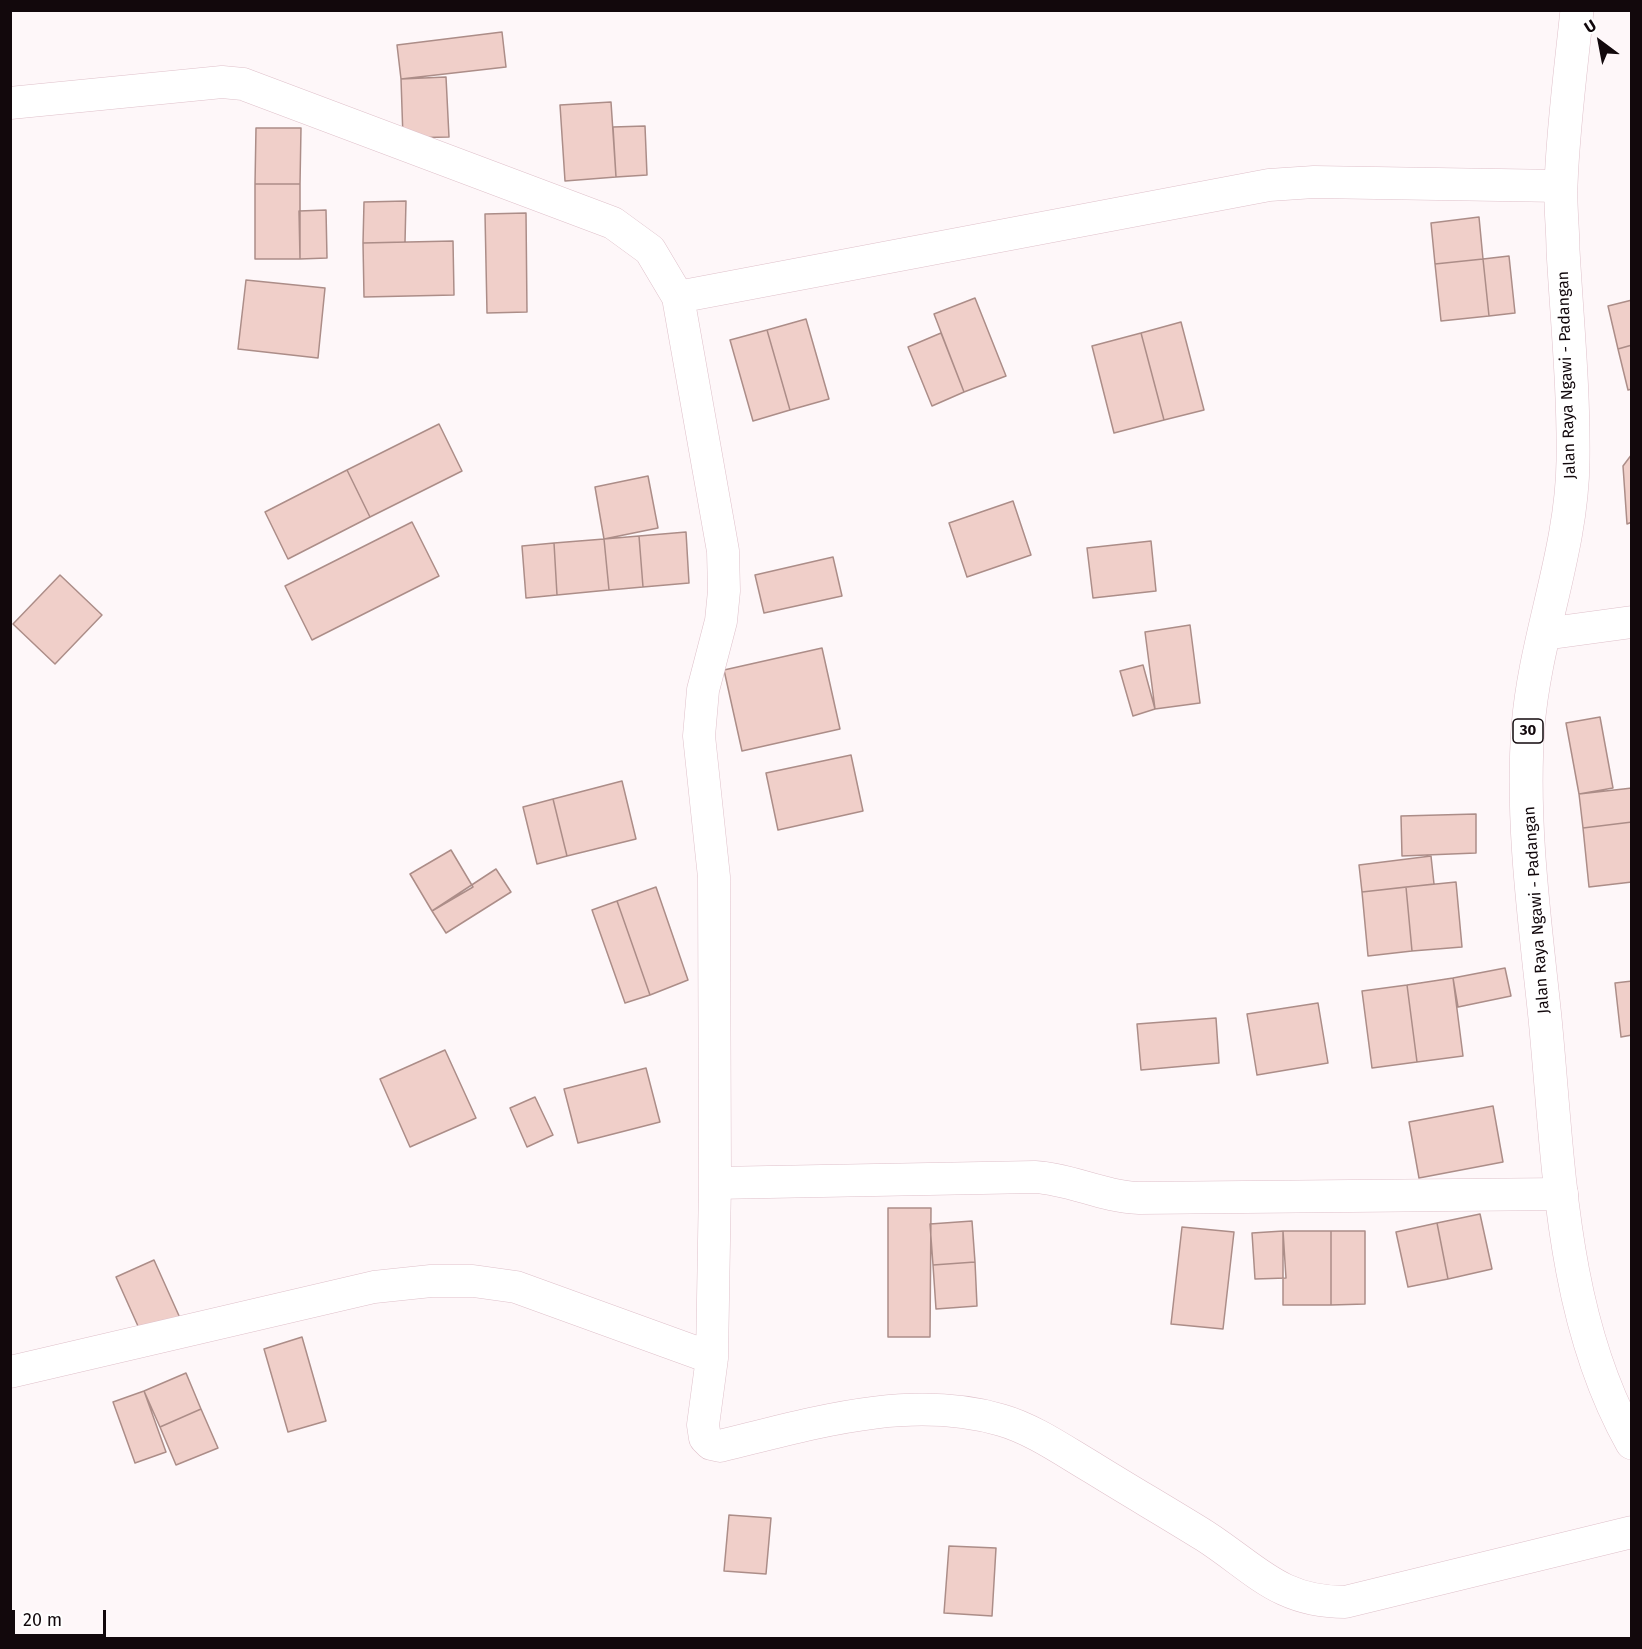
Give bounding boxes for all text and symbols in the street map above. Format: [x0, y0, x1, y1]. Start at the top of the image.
north arrow [1570, 12, 1630, 72]
text: U [1581, 15, 1600, 37]
street label: Jalan Raya Ngawi - Padangan [1554, 271, 1580, 479]
road number: 30 [1513, 719, 1543, 743]
street label: Jalan Raya Ngawi - Padangan [1520, 805, 1554, 1015]
scale bar [15, 1598, 110, 1636]
text: 20 m [23, 1609, 62, 1631]

